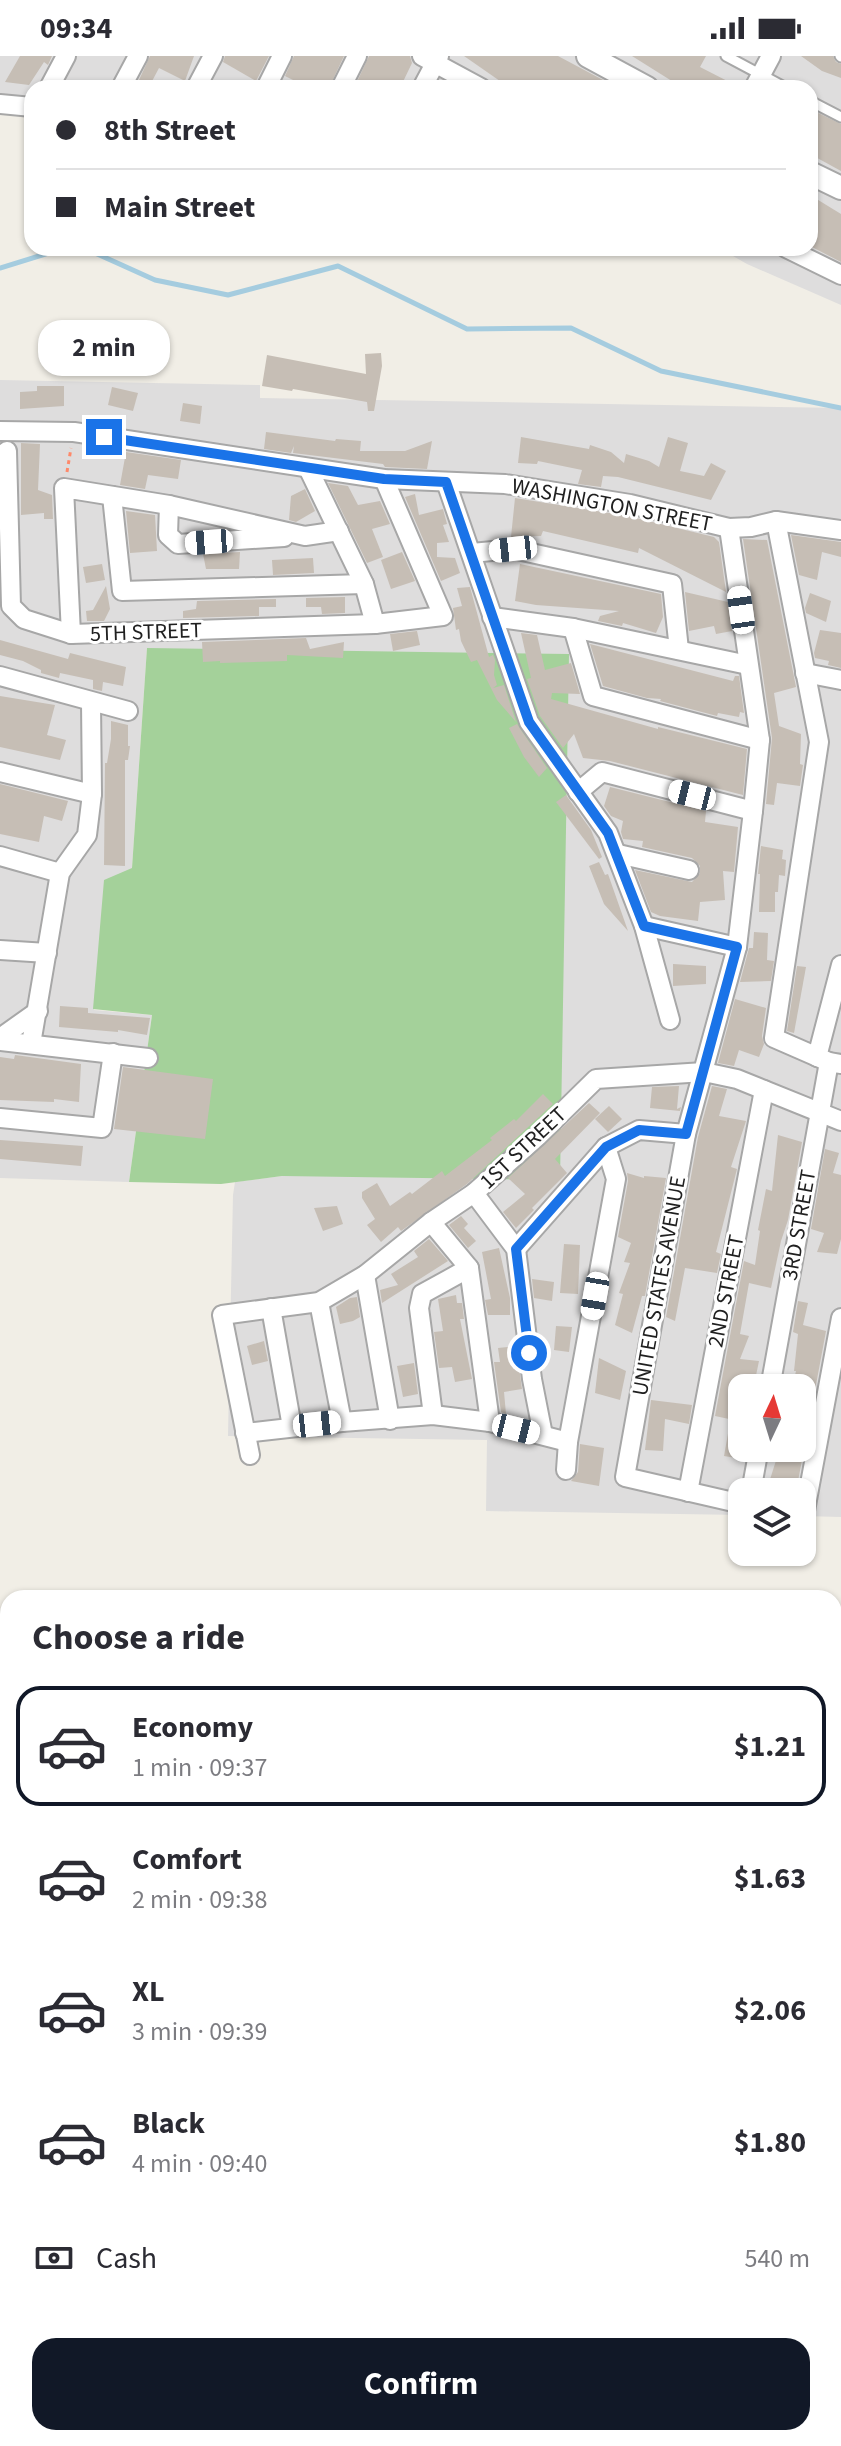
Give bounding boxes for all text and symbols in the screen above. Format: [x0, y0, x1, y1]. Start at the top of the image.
text: 09:34 [40, 7, 112, 50]
text: 8th Street [104, 109, 236, 152]
text: Main Street [104, 186, 255, 229]
callout: 2 min [38, 321, 170, 377]
text: 2 min [72, 329, 136, 366]
route end [86, 419, 122, 455]
street label: WASHINGTON STREET [509, 470, 715, 540]
car [184, 528, 234, 556]
car [488, 535, 538, 563]
car [726, 585, 756, 635]
street label: 5TH STREET [89, 614, 203, 650]
car [666, 778, 718, 812]
street label: 1ST STREET [472, 1099, 574, 1197]
street label: 3RD STREET [774, 1167, 825, 1283]
street label: UNITED STATES AVENUE [624, 1174, 694, 1398]
street label: 2ND STREET [699, 1232, 753, 1350]
car [579, 1270, 611, 1322]
route start [511, 1335, 547, 1371]
north arrow [728, 1374, 816, 1462]
map controls [728, 1374, 816, 1566]
car [292, 1410, 342, 1438]
car [490, 1412, 542, 1446]
button: layers [728, 1478, 816, 1566]
text: Choose a ride [32, 1612, 245, 1663]
text: Economy [132, 1706, 253, 1749]
icon: car [36, 1710, 108, 1782]
text: $1.21 [734, 1725, 806, 1768]
text: 1 min · 09:37 [132, 1749, 267, 1786]
text: Comfort [132, 1838, 242, 1881]
icon: car [36, 1842, 108, 1914]
text: $1.63 [734, 1857, 806, 1900]
text: 2 min · 09:38 [132, 1881, 267, 1918]
text: XL [132, 1970, 165, 2013]
icon: car [36, 1974, 108, 2046]
text: $2.06 [734, 1989, 806, 2032]
text: 3 min · 09:39 [132, 2013, 267, 2050]
text: Black [132, 2102, 205, 2145]
icon: car [36, 2106, 108, 2178]
text: $1.80 [734, 2121, 806, 2164]
text: 4 min · 09:40 [132, 2145, 267, 2182]
icon: cash [32, 2236, 76, 2280]
text: Cash [96, 2237, 157, 2280]
text: 540 m [744, 2240, 810, 2277]
button: Confirm [32, 2338, 810, 2430]

